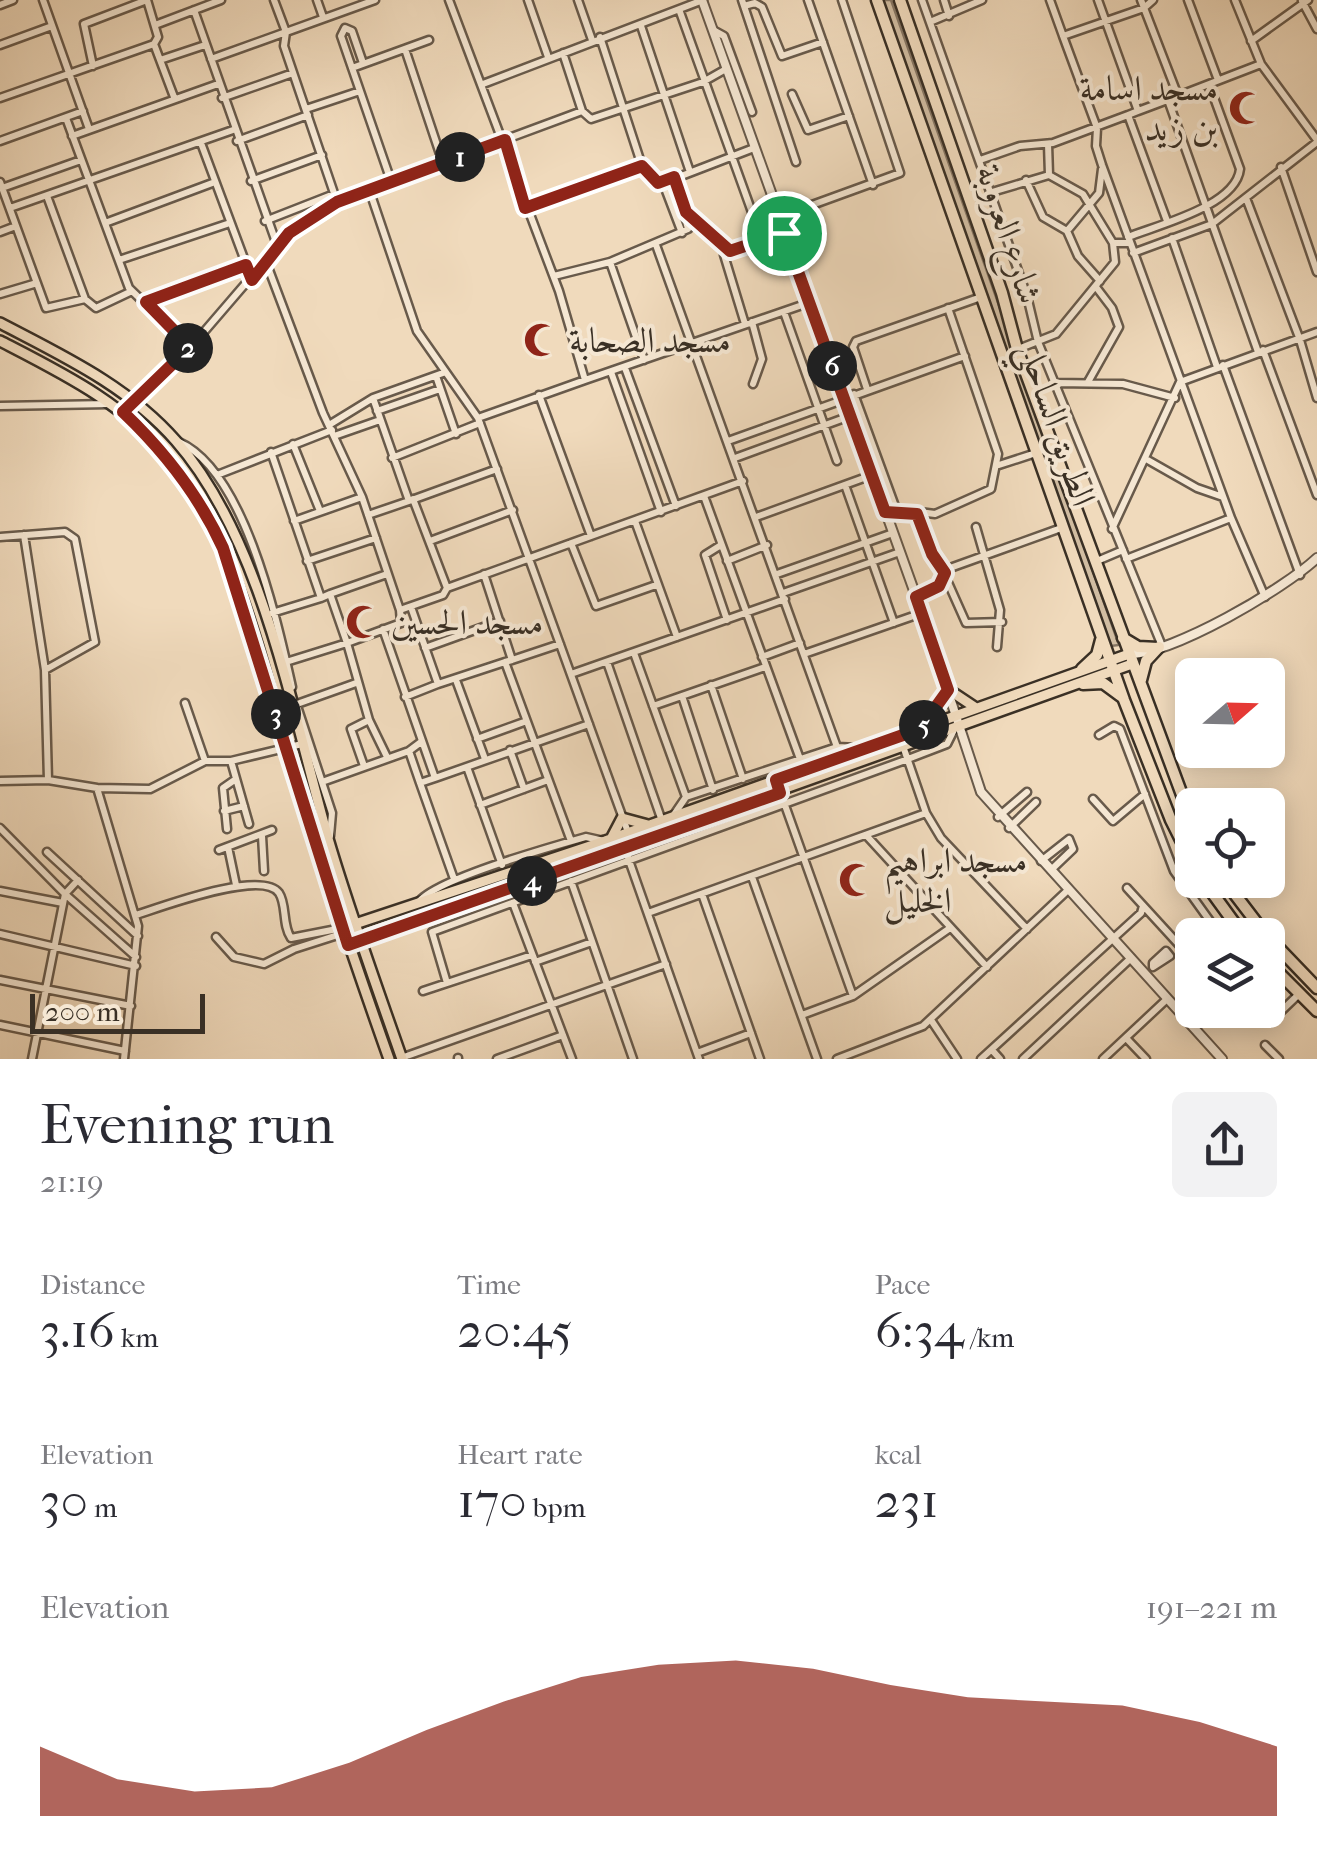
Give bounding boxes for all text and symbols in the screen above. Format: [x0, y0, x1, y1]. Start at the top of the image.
place label: مسجد اسامة بن زيد [1079, 68, 1218, 149]
mosque icon: مسجد اسامة بن زيد [1227, 89, 1265, 127]
pin: 1 [435, 132, 485, 182]
text: 1 [455, 140, 465, 173]
street label: شارع العروبة [960, 159, 1051, 311]
pin [742, 191, 827, 276]
icon: arrive [757, 206, 812, 261]
place label: مسجد الصحابة [569, 320, 731, 361]
mosque icon: مسجد الصحابة [522, 321, 560, 359]
pin: 2 [163, 323, 213, 373]
text: 2 [181, 331, 195, 364]
street label: الطريق الساحلي [998, 337, 1104, 515]
pin: 6 [807, 341, 857, 391]
text: 6 [824, 349, 840, 382]
place label: مسجد الحسين [391, 602, 543, 643]
mosque icon: مسجد الحسين [344, 603, 382, 641]
north arrow [1175, 658, 1285, 768]
map controls [1175, 658, 1285, 1028]
pin: 3 [251, 689, 301, 739]
text: 3 [270, 697, 282, 730]
pin: 5 [899, 700, 949, 750]
text: 5 [918, 708, 930, 741]
button: locate [1175, 788, 1285, 898]
place label: مسجد ابراهيم الخليل [884, 840, 1027, 925]
pin: 4 [507, 856, 557, 906]
mosque icon: مسجد ابراهيم الخليل [837, 861, 875, 899]
text: 4 [524, 864, 540, 897]
button: layers [1175, 918, 1285, 1028]
scale bar [30, 989, 205, 1034]
text: 200 m [45, 995, 120, 1028]
button: share [1172, 1092, 1277, 1197]
text: Evening run [40, 1093, 334, 1157]
text: 21:19 [40, 1163, 104, 1200]
text: Distance [40, 1268, 145, 1301]
text: Time [457, 1268, 521, 1301]
text: Pace [875, 1268, 930, 1301]
text: 3.16 [40, 1301, 115, 1360]
text: 20:45 [457, 1301, 573, 1360]
text: 6:34 [875, 1301, 964, 1360]
text: km [115, 1321, 159, 1354]
text: /km [964, 1321, 1014, 1354]
text: Elevation [40, 1438, 153, 1471]
text: Heart rate [457, 1438, 583, 1471]
text: kcal [875, 1438, 922, 1471]
text: 30 [40, 1471, 88, 1530]
text: 170 [457, 1471, 527, 1530]
text: 231 [875, 1471, 939, 1530]
text: m [88, 1491, 117, 1524]
text: bpm [527, 1491, 586, 1524]
text: Elevation [40, 1589, 169, 1626]
text: 191–221 m [1146, 1589, 1277, 1626]

